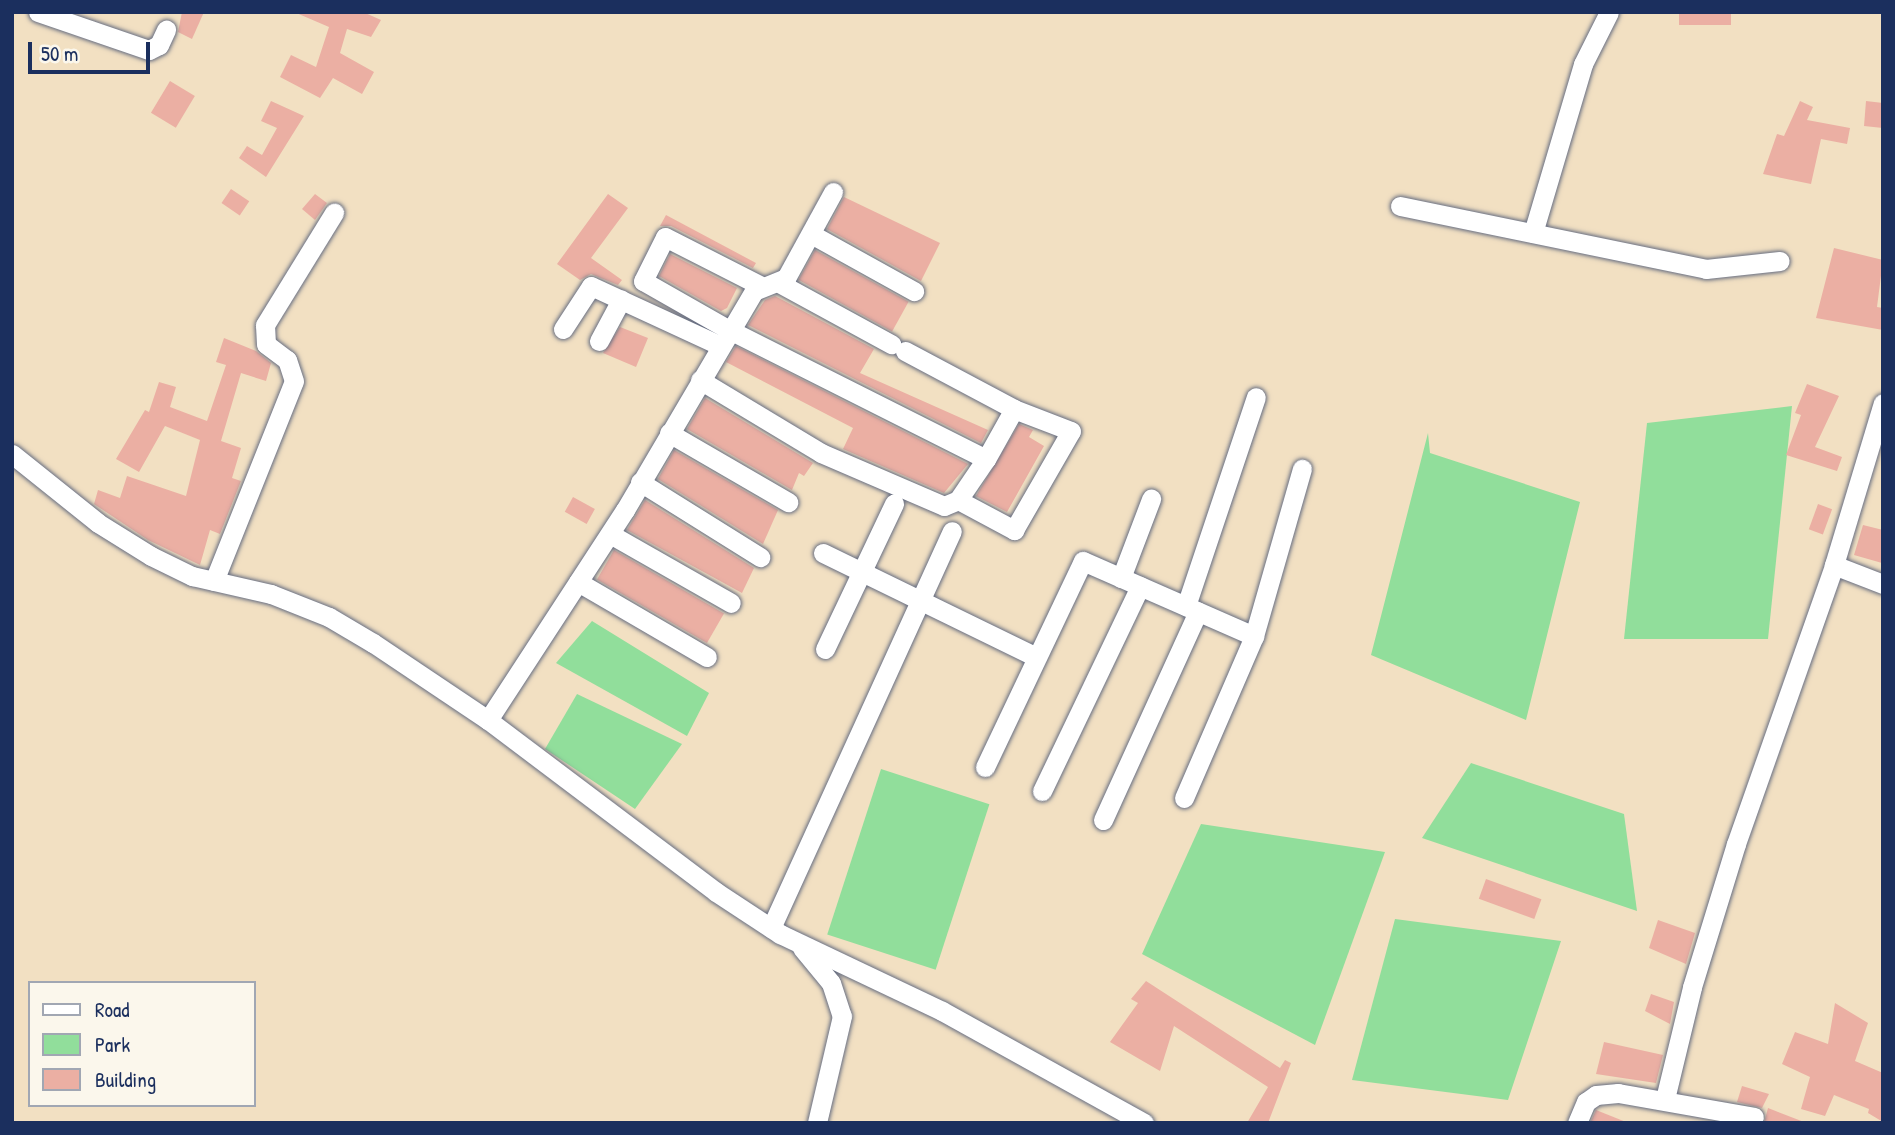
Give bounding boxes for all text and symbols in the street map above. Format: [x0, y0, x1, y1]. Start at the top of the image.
scale bar [32, 28, 154, 72]
text: 50 m [41, 39, 78, 68]
legend [28, 981, 256, 1107]
text: Road [95, 995, 129, 1024]
text: Park [95, 1030, 130, 1059]
text: Building [95, 1065, 156, 1094]

